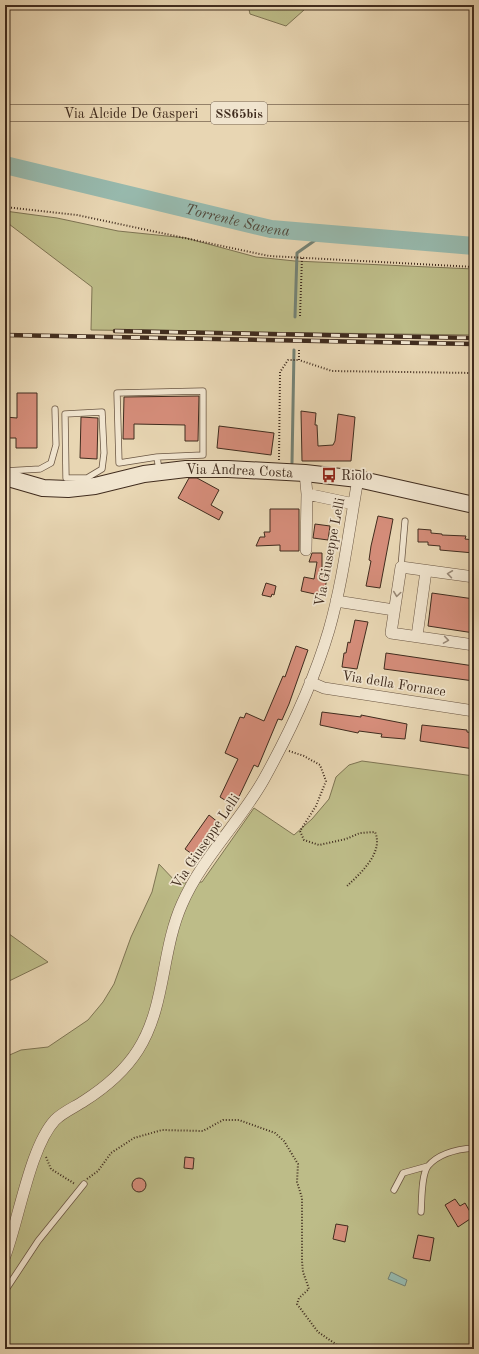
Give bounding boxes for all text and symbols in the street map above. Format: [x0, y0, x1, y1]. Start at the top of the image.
road number: SS65bis [211, 102, 267, 124]
street label: Via Alcide De Gasperi [64, 107, 198, 121]
water label: Torrente Savena [183, 203, 290, 240]
street label: Via Andrea Costa [186, 463, 294, 480]
bus stop icon: Riolo [320, 466, 338, 484]
place label: Riolo [341, 469, 373, 483]
street label: Via Giuseppe Lelli [313, 496, 347, 608]
one-way arrow [447, 570, 453, 579]
one-way arrow [393, 591, 402, 597]
one-way arrow [442, 635, 449, 644]
street label: Via della Fornace [341, 669, 447, 699]
street label: Via Giuseppe Lelli [169, 792, 243, 891]

